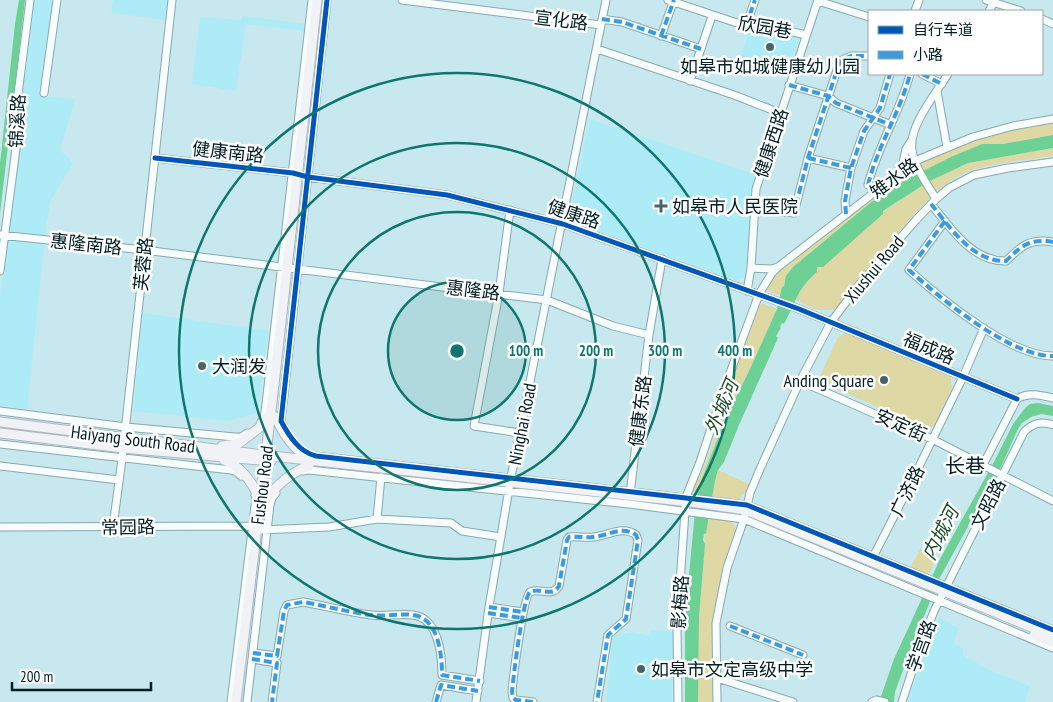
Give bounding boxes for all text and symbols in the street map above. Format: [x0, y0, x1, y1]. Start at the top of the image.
street label: 宣化路 [533, 5, 589, 35]
legend [868, 10, 1043, 75]
street label: 欣园巷 [736, 11, 794, 43]
text: 自行车道 [913, 20, 973, 39]
marker: 如皋市如城健康幼儿园 [764, 41, 776, 53]
text: 小路 [913, 45, 943, 64]
place label: 如皋市如城健康幼儿园 [680, 55, 860, 78]
street label: 锦溪路 [4, 93, 30, 149]
street label: 健康西路 [749, 105, 793, 181]
street label: 健康南路 [191, 137, 265, 167]
street label: 雉水路 [865, 153, 923, 203]
street label: 健康路 [545, 195, 603, 233]
place label: 如皋市人民医院 [672, 195, 798, 218]
marker: 如皋市人民医院 [654, 199, 668, 213]
street label: 惠隆南路 [49, 229, 123, 259]
street label: Xiushui Road [839, 231, 909, 307]
street label: 芙蓉路 [129, 236, 157, 292]
street label: 惠隆路 [445, 275, 501, 305]
street label: 福成路 [900, 327, 958, 369]
text: 100 m [509, 341, 543, 360]
text: 200 m [579, 341, 613, 360]
text: 300 m [648, 341, 682, 360]
text: 400 m [718, 341, 752, 360]
centre of rings [448, 342, 466, 360]
place label: 大润发 [212, 355, 266, 378]
marker: 大润发 [196, 360, 208, 372]
place label: Anding Square [784, 369, 874, 392]
water label: 外城河 [699, 372, 745, 438]
street label: 健康东路 [624, 374, 656, 448]
marker: Anding Square [878, 374, 890, 386]
street label: Ninghai Road [503, 381, 541, 467]
street label: 安定街 [872, 404, 930, 446]
street label: Haiyang South Road [70, 420, 196, 458]
street label: Fushou Road [246, 444, 278, 526]
district label: 长巷 [945, 453, 985, 479]
street label: 广济路 [885, 462, 929, 520]
street label: 文昭路 [965, 475, 1011, 533]
water label: 内城河 [916, 499, 965, 564]
street label: 常园路 [101, 515, 155, 539]
street label: 影梅路 [667, 574, 693, 630]
street label: 学宫路 [901, 617, 941, 675]
place label: 如皋市文定高级中学 [651, 658, 813, 681]
scale bar [12, 660, 151, 692]
marker: 如皋市文定高级中学 [635, 663, 647, 675]
text: 200 m [20, 667, 53, 686]

